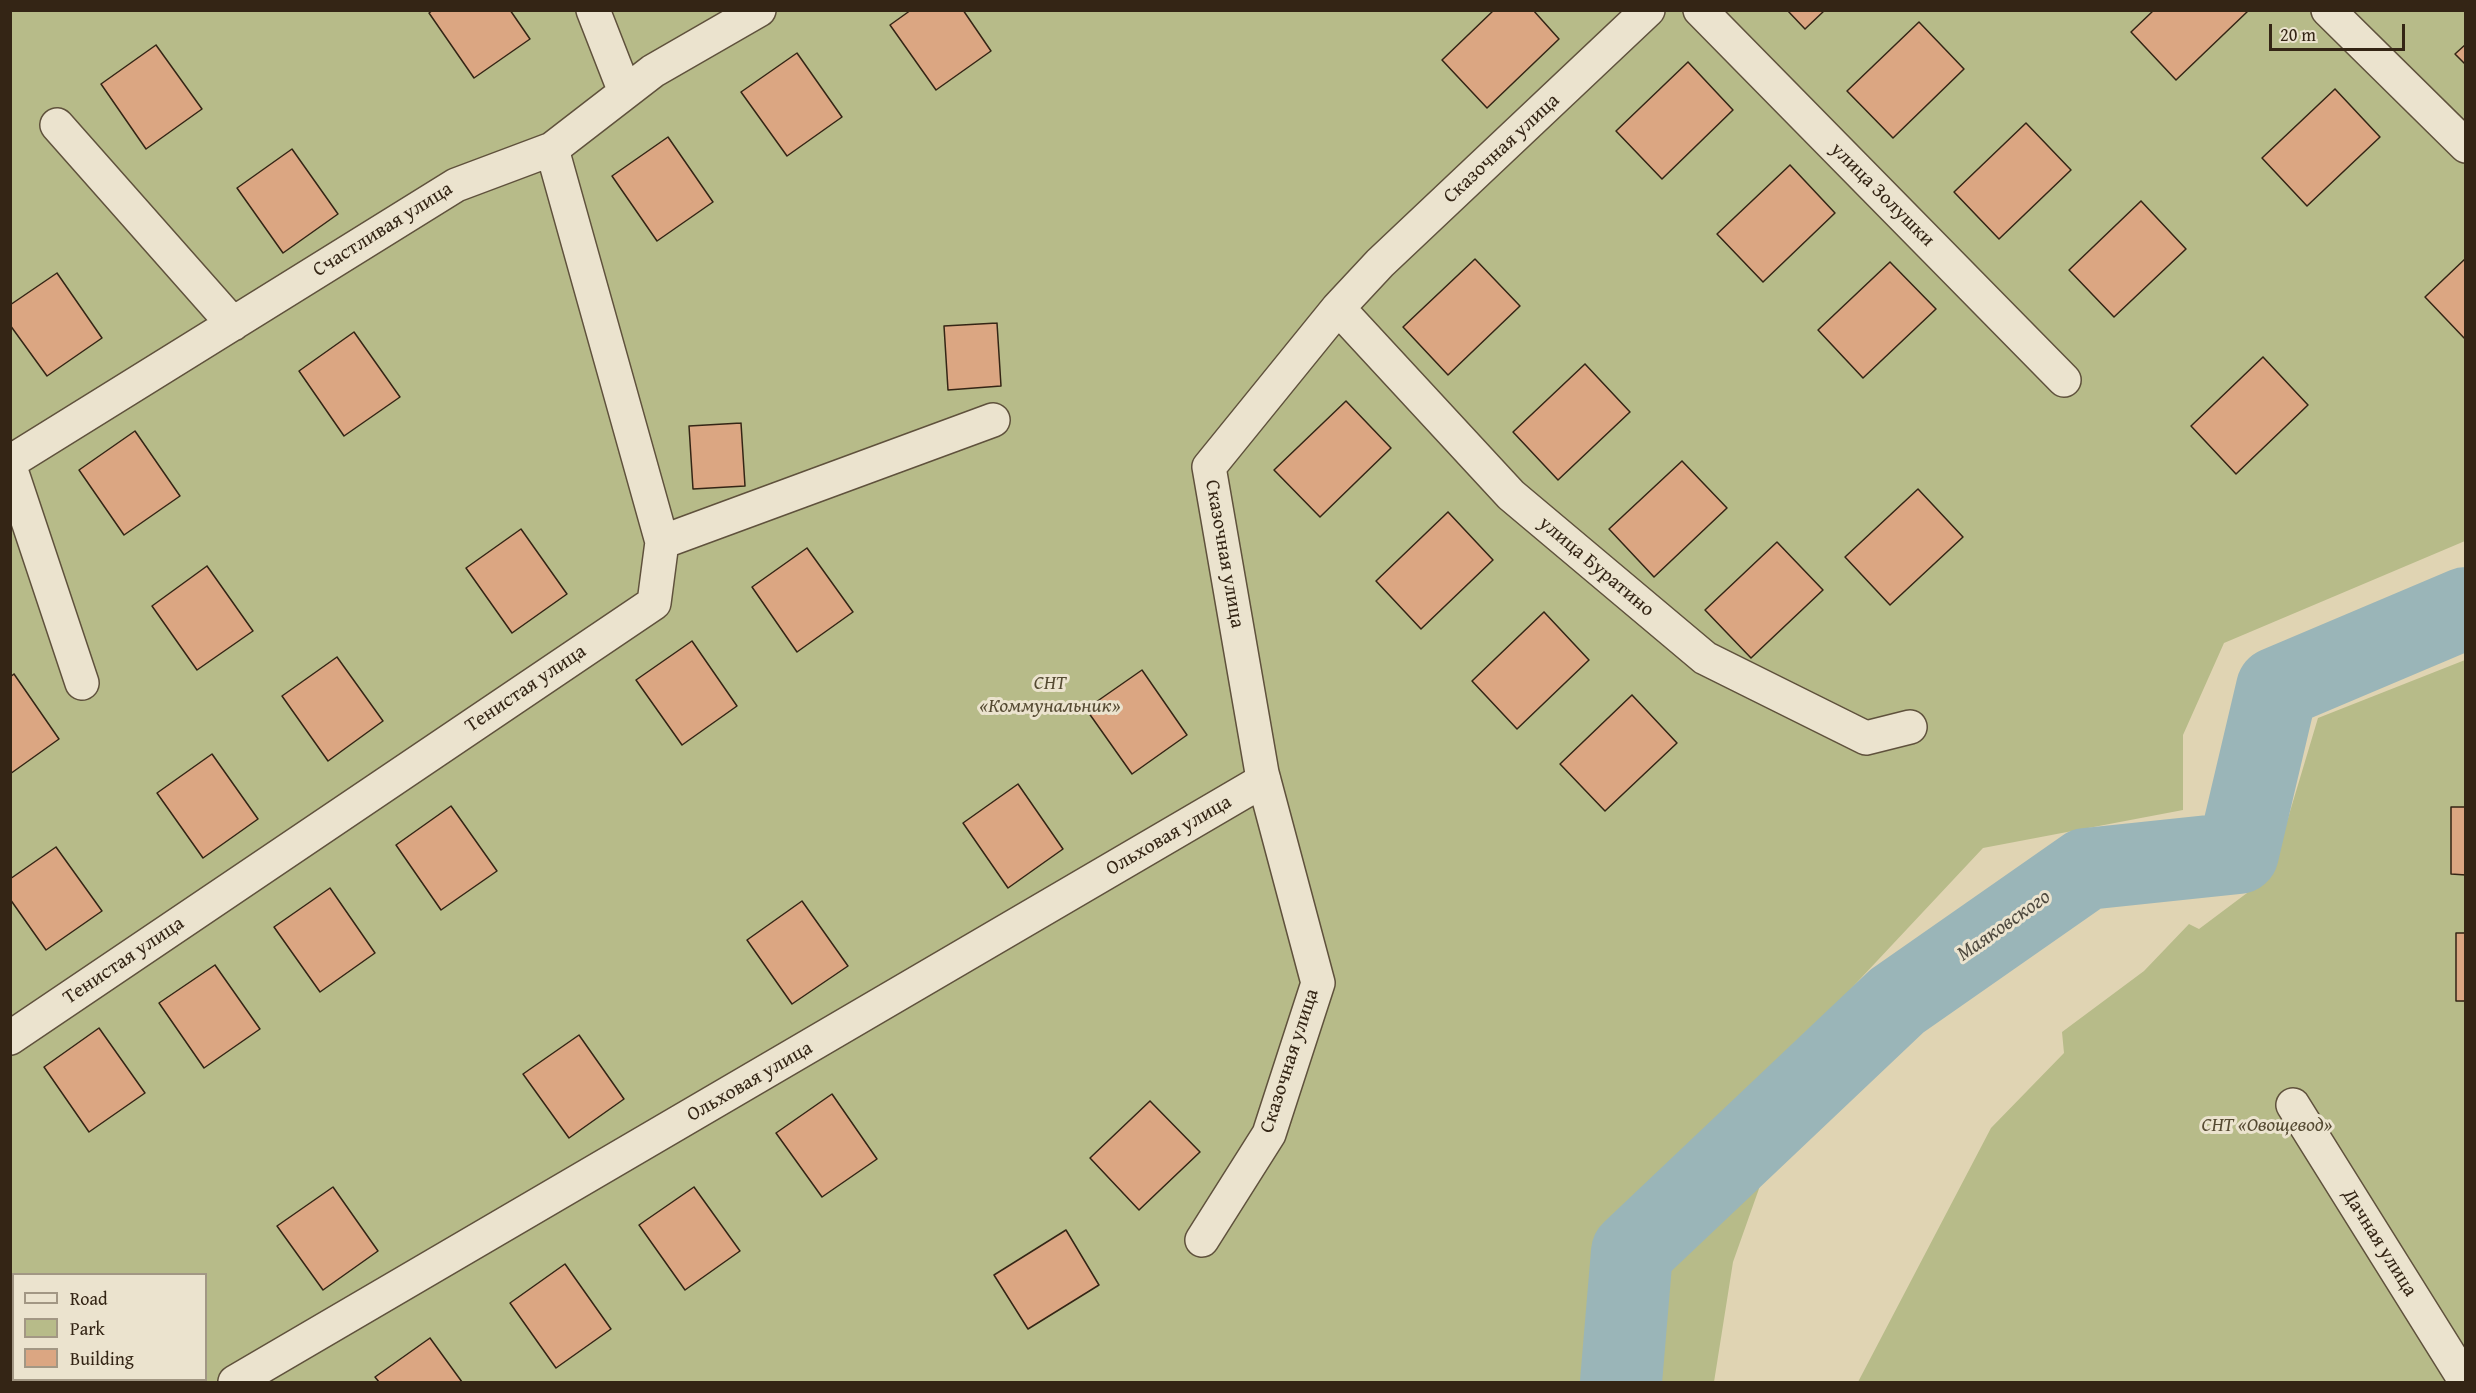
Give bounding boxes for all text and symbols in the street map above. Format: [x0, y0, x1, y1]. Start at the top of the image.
scale bar [2272, 12, 2408, 50]
text: 20 m [2280, 21, 2316, 48]
street label: Сказочная улица [1439, 89, 1565, 209]
street label: улица Золушки [1825, 138, 1939, 252]
street label: Счастливая улица [309, 177, 457, 283]
street label: Сказочная улица [1199, 478, 1249, 630]
street label: улица Буратино [1533, 512, 1659, 622]
street label: Тенистая улица [461, 640, 591, 738]
park label: СНТ «Коммунальник» [979, 672, 1121, 719]
street label: Ольховая улица [1102, 790, 1236, 882]
water label: Маяковского [1952, 885, 2056, 967]
street label: Тенистая улица [59, 912, 189, 1010]
street label: Сказочная улица [1255, 986, 1325, 1136]
street label: Ольховая улица [683, 1036, 817, 1128]
park label: СНТ «Овощевод» [2202, 1114, 2332, 1138]
street label: Дачная улица [2336, 1185, 2422, 1301]
legend [12, 1273, 207, 1381]
text: Road [70, 1285, 108, 1312]
text: Park [70, 1315, 105, 1342]
text: Building [70, 1345, 134, 1372]

